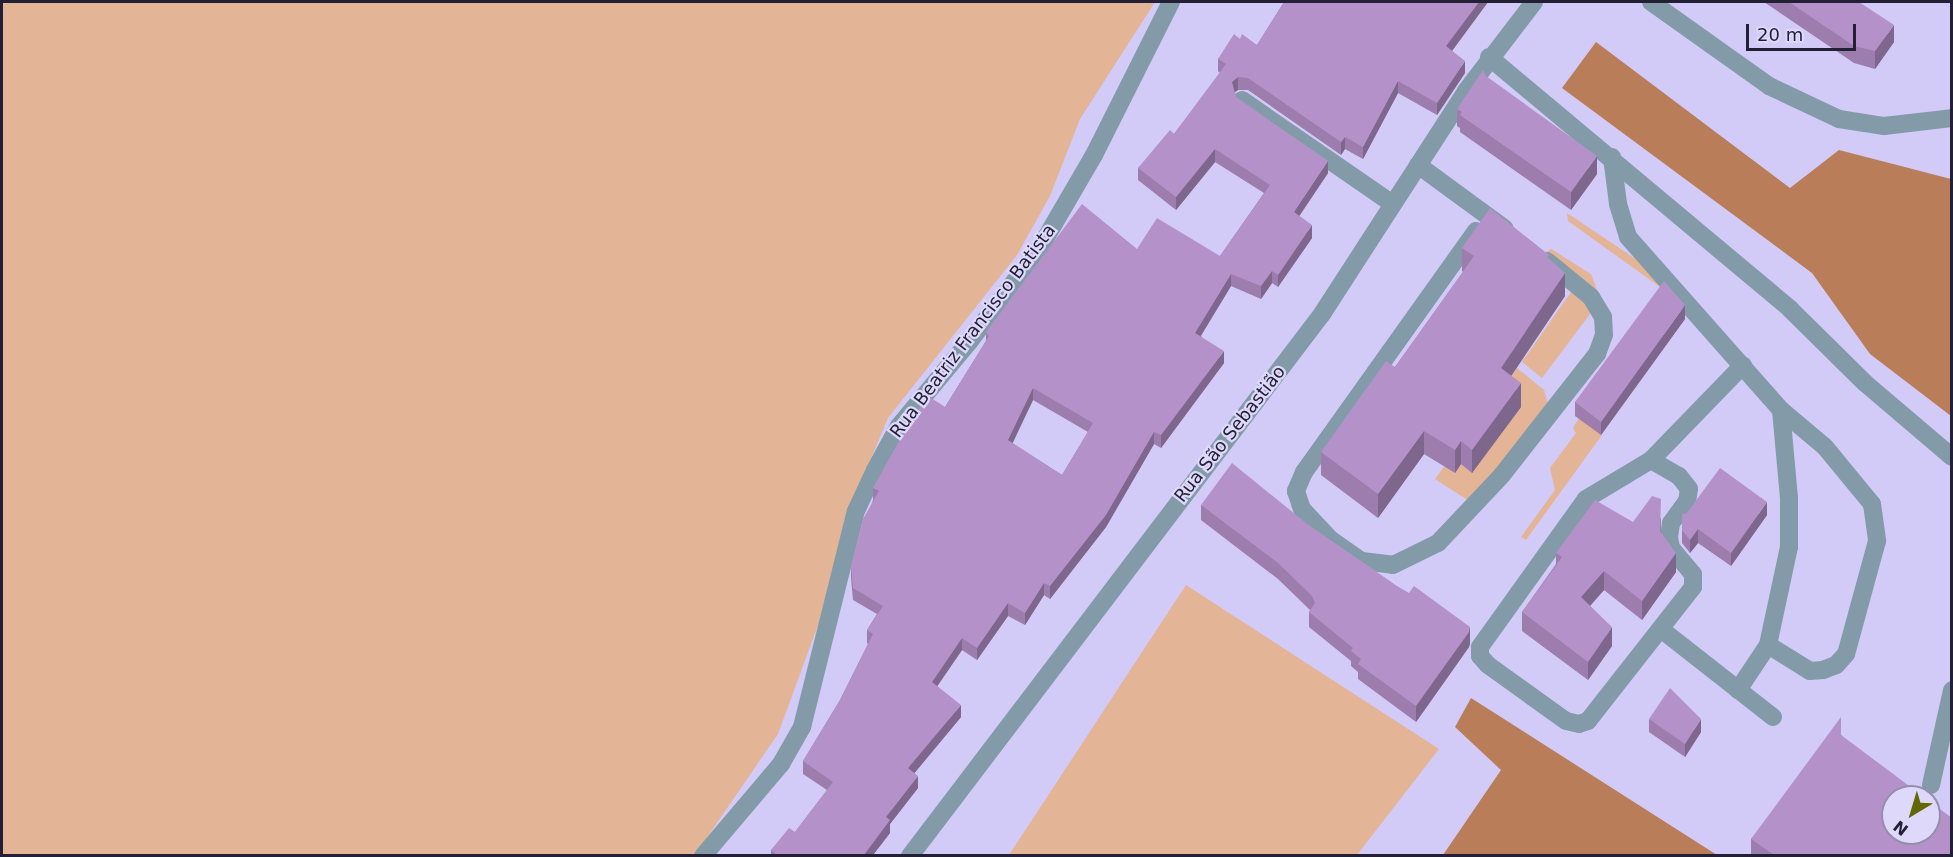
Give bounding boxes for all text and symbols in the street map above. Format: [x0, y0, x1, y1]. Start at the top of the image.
scale bar [1749, 12, 1858, 50]
text: 20 m [1757, 24, 1803, 45]
street label: Rua Beatriz Francisco Batista [886, 220, 1060, 442]
street label: Rua São Sebastião [1170, 361, 1290, 507]
north arrow [1881, 785, 1941, 845]
text: N [1890, 816, 1912, 840]

